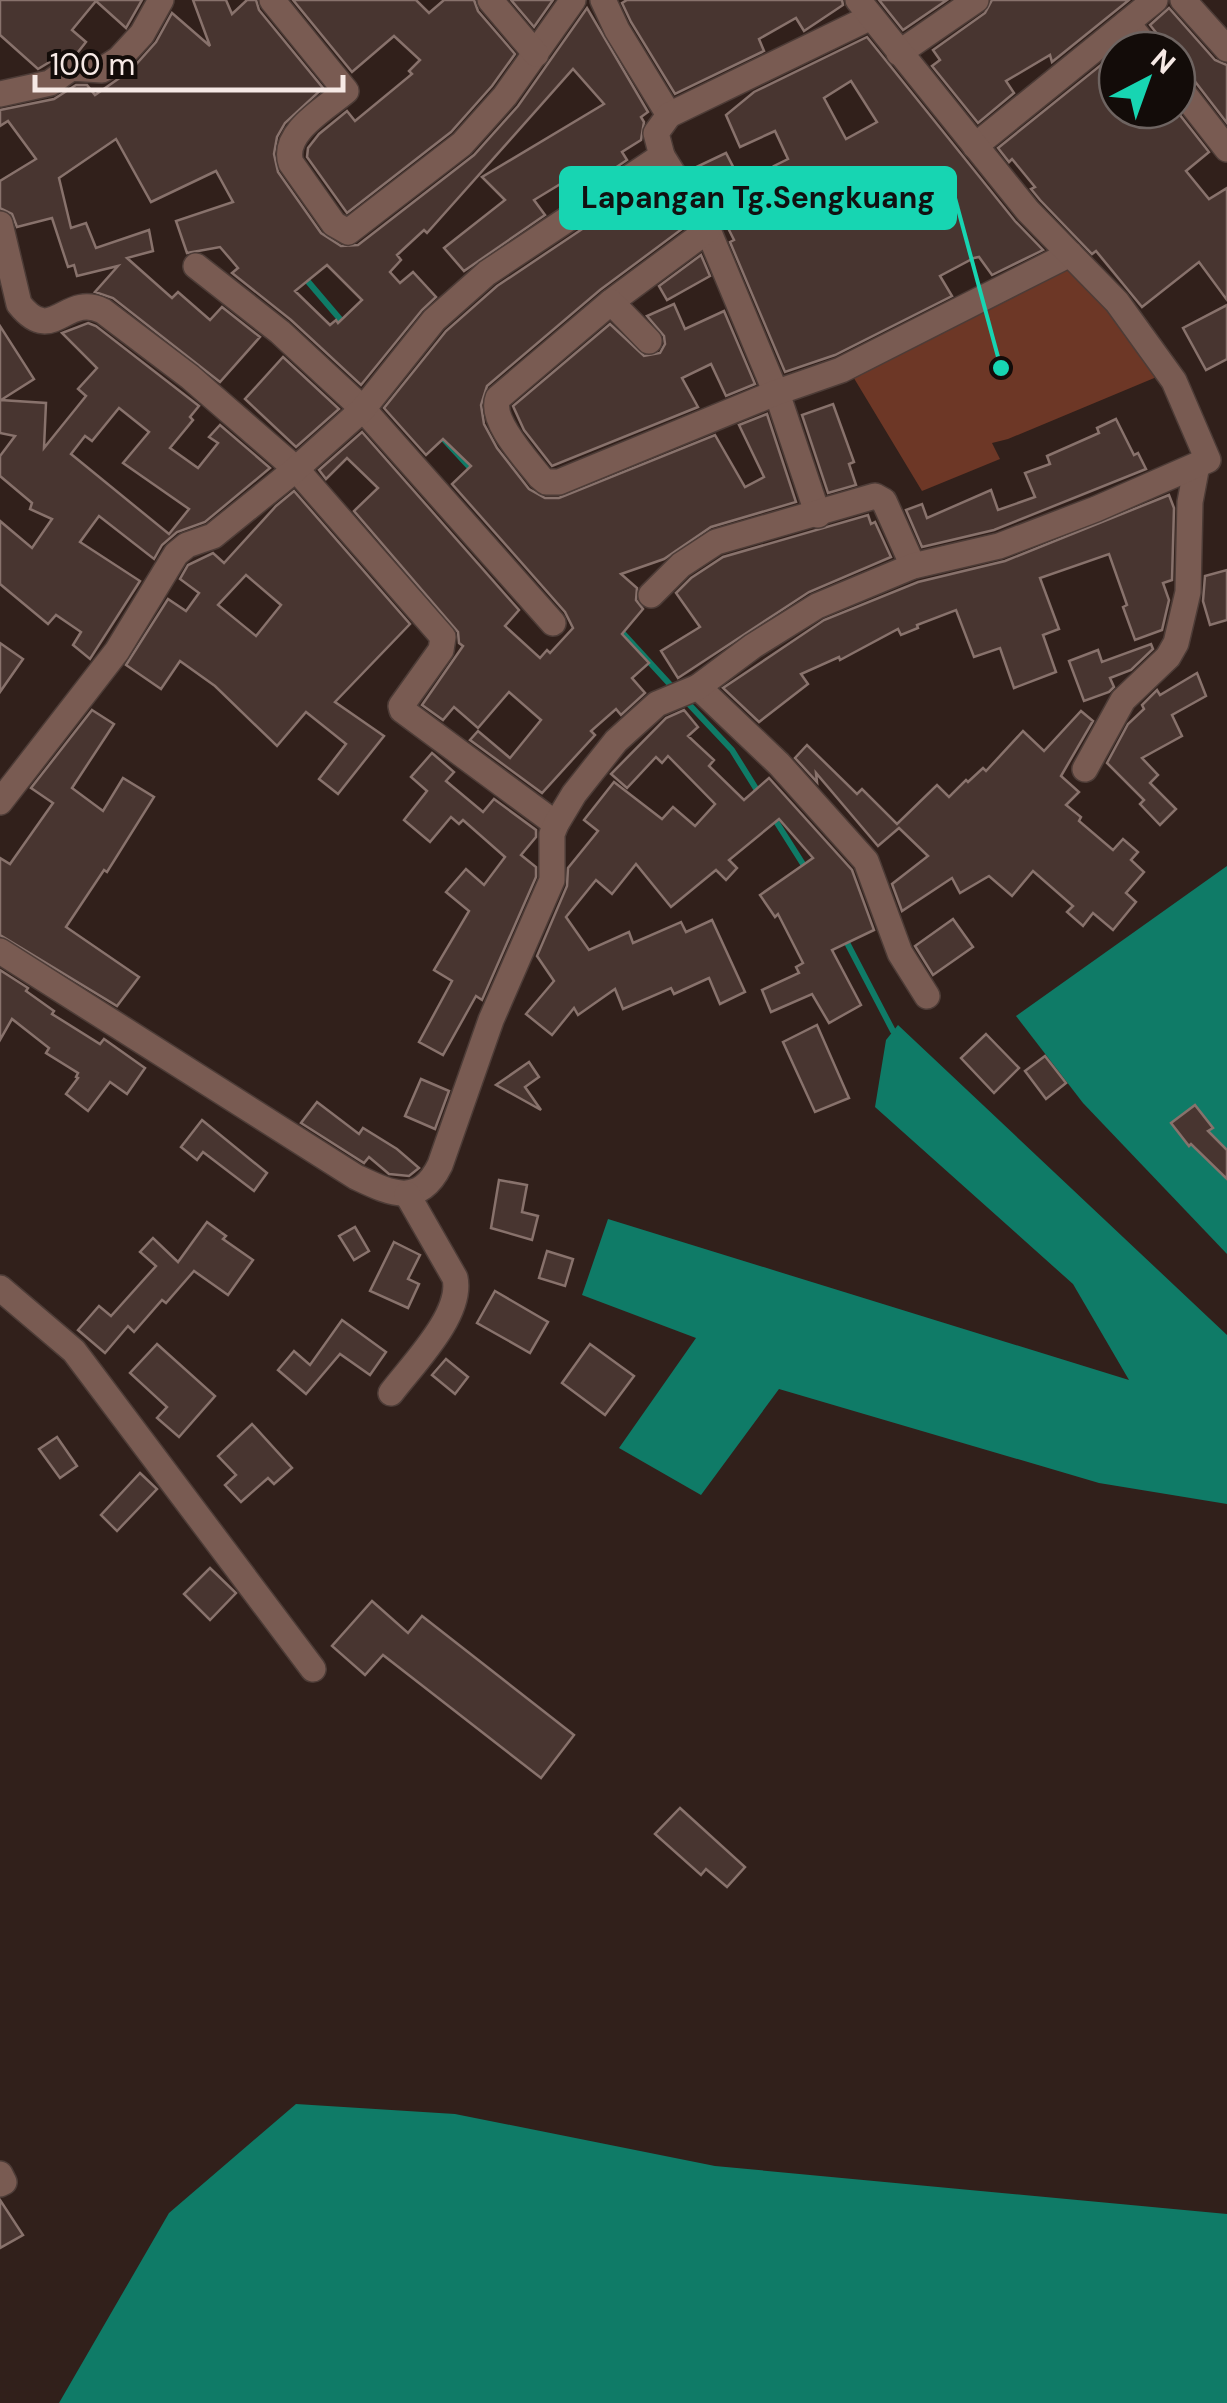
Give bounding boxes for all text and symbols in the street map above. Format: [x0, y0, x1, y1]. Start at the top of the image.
scale bar [35, 30, 342, 92]
north arrow [1097, 30, 1197, 130]
text: N [1143, 41, 1183, 82]
text: 100 m [50, 45, 135, 84]
callout: Lapangan Tg.Sengkuang [561, 168, 955, 228]
text: Lapangan Tg.Sengkuang [581, 178, 935, 217]

